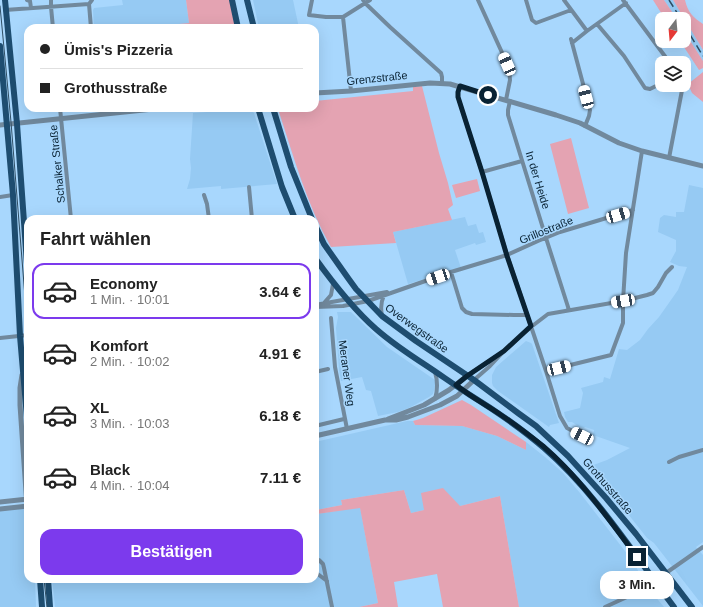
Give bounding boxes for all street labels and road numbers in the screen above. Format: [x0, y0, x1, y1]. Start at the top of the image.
street label: Grenzstraße [346, 69, 408, 87]
street label: Schalker Straße [47, 124, 67, 204]
street label: In der Heide [524, 150, 552, 210]
street label: Grillostraße [517, 214, 575, 246]
street label: Overwegstraße [383, 301, 451, 355]
street label: Meraner Weg [336, 339, 358, 407]
street label: Grothusstraße [580, 456, 636, 516]

